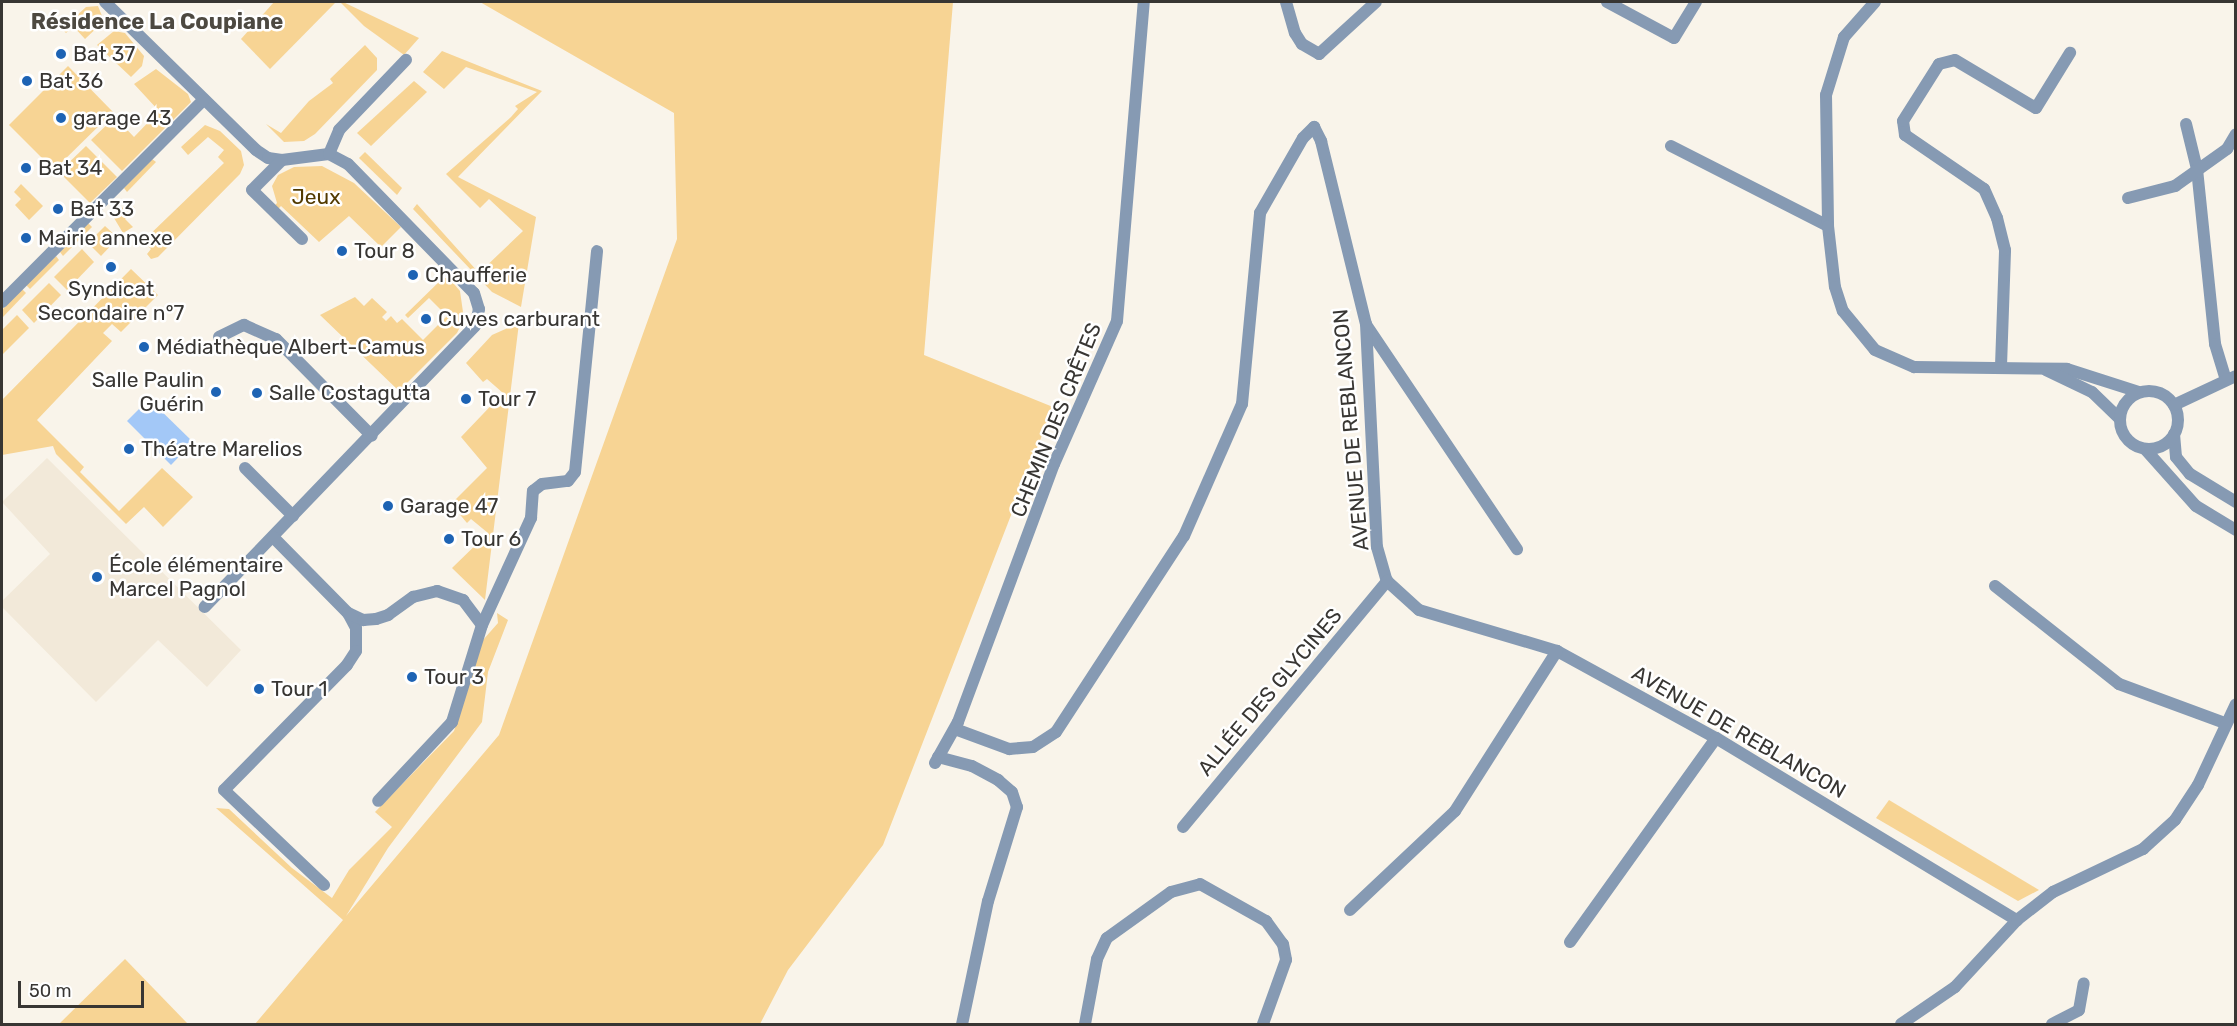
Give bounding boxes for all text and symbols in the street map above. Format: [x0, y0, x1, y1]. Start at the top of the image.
district label: Résidence La Coupiane [31, 9, 283, 35]
place label: Bat 37 [73, 41, 135, 67]
marker: Bat 37 [54, 47, 68, 61]
place label: Bat 36 [39, 68, 103, 94]
marker: Bat 36 [20, 74, 34, 88]
place label: garage 43 [73, 105, 172, 131]
marker: garage 43 [54, 111, 68, 125]
place label: Bat 34 [38, 155, 103, 181]
marker: Bat 34 [19, 161, 33, 175]
park label: Jeux [291, 184, 341, 210]
place label: Bat 33 [70, 196, 134, 222]
marker: Bat 33 [51, 202, 65, 216]
place label: Mairie annexe [38, 225, 173, 251]
marker: Mairie annexe [19, 231, 33, 245]
place label: Tour 8 [354, 238, 415, 264]
marker: Tour 8 [335, 244, 349, 258]
marker: Syndicat Secondaire n°7 [104, 260, 118, 274]
place label: Chaufferie [425, 262, 527, 288]
marker: Chaufferie [406, 268, 420, 282]
place label: Syndicat Secondaire n°7 [38, 276, 184, 326]
place label: Cuves carburant [438, 306, 600, 332]
street label: AVENUE DE REBLANCON [1328, 308, 1374, 552]
marker: Cuves carburant [419, 312, 433, 326]
street label: CHEMIN DES CRÊTES [1005, 319, 1107, 521]
place label: Médiathèque Albert-Camus [156, 334, 426, 360]
marker: Médiathèque Albert-Camus [137, 340, 151, 354]
place label: Salle Paulin Guérin [92, 367, 204, 417]
place label: Salle Costagutta [269, 380, 430, 406]
marker: Salle Paulin Guérin [209, 385, 223, 399]
marker: Salle Costagutta [250, 386, 264, 400]
place label: Tour 7 [478, 386, 537, 412]
marker: Tour 7 [459, 392, 473, 406]
place label: Théatre Marelios [141, 436, 302, 462]
marker: Théatre Marelios [122, 442, 136, 456]
place label: Garage 47 [400, 493, 498, 519]
marker: Garage 47 [381, 499, 395, 513]
place label: Tour 6 [461, 526, 522, 552]
marker: Tour 6 [442, 532, 456, 546]
place label: École élémentaire Marcel Pagnol [109, 552, 283, 602]
marker: École élémentaire Marcel Pagnol [90, 570, 104, 584]
street label: ALLÉE DES GLYCINES [1193, 603, 1347, 781]
street label: AVENUE DE REBLANCON [1628, 660, 1850, 804]
place label: Tour 3 [424, 664, 485, 690]
marker: Tour 3 [405, 670, 419, 684]
place label: Tour 1 [271, 676, 328, 702]
marker: Tour 1 [252, 682, 266, 696]
scale bar [21, 969, 147, 1007]
text: 50 m [29, 980, 72, 1002]

